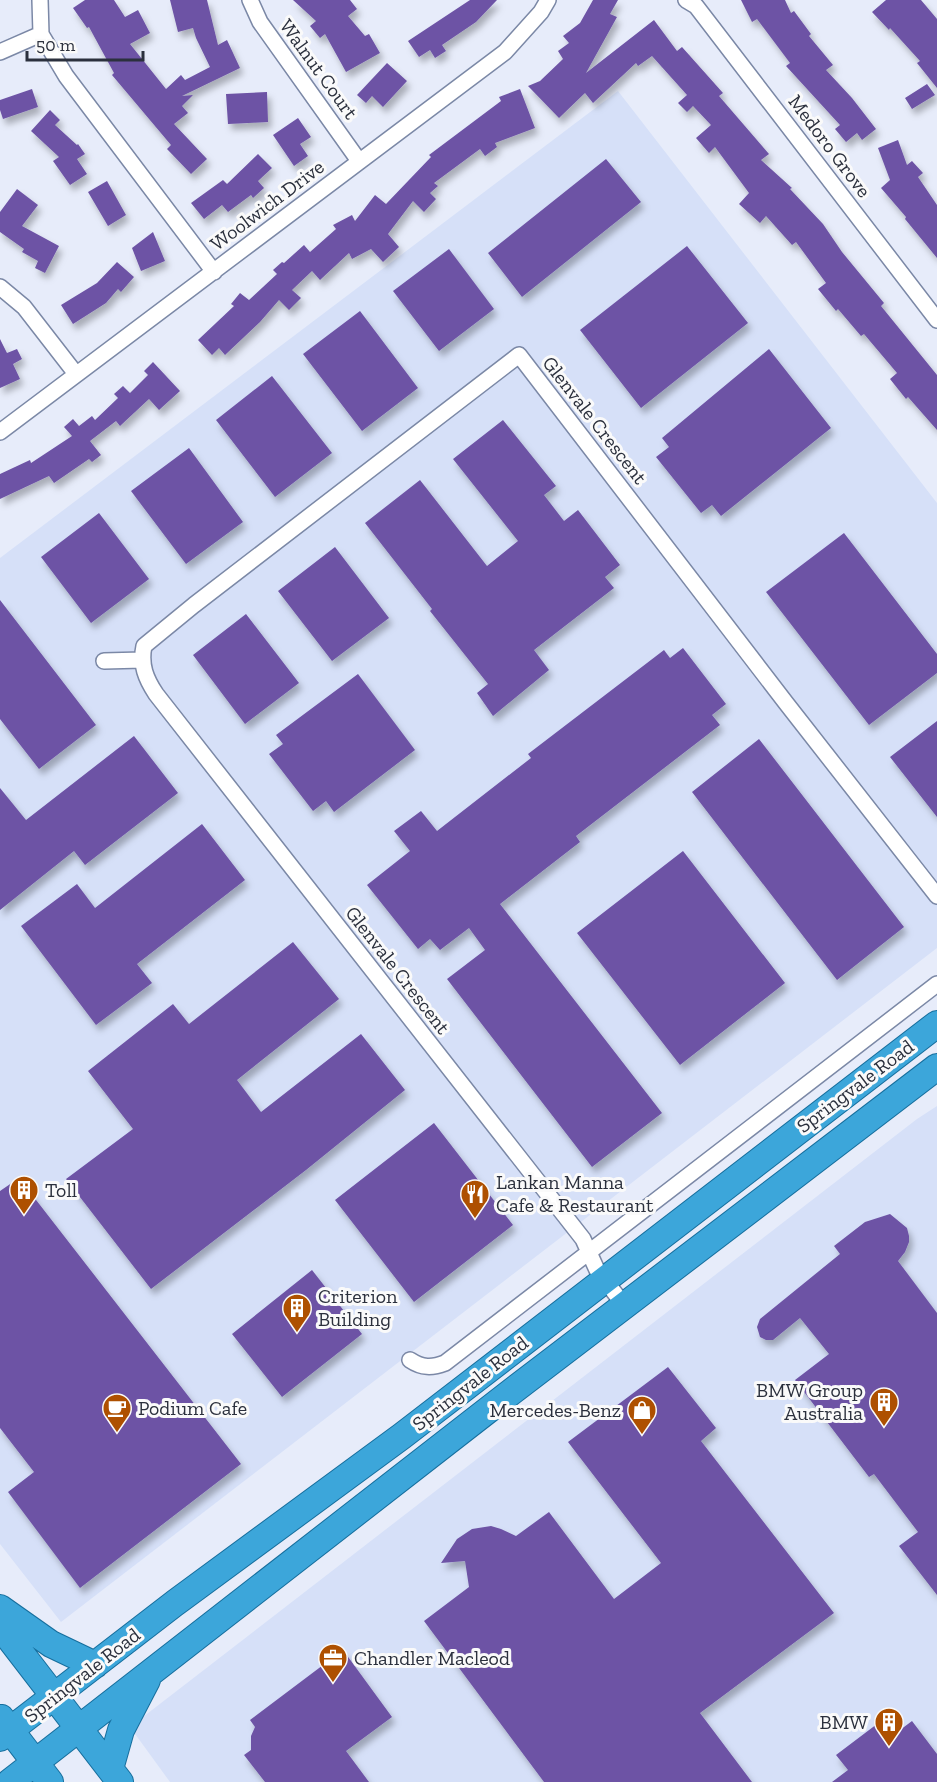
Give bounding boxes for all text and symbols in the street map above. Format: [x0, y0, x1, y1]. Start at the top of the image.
street label: Walnut Court [275, 14, 364, 124]
scale bar [27, 24, 142, 62]
text: 50 m [36, 34, 76, 56]
street label: Medoro Grove [784, 90, 876, 202]
street label: Woolwich Drive [205, 154, 329, 256]
street label: Glenvale Crescent [538, 351, 653, 489]
street label: Glenvale Crescent [341, 901, 456, 1039]
street label: Springvale Road [792, 1034, 918, 1138]
place label: Lankan Manna Cafe & Restaurant [496, 1170, 654, 1217]
building icon: Toll [8, 1174, 40, 1216]
place label: Toll [45, 1178, 77, 1202]
restaurant icon: Lankan Manna Cafe & Restaurant [459, 1178, 491, 1220]
place label: Criterion Building [318, 1284, 398, 1331]
building icon: Criterion Building [281, 1292, 313, 1334]
street label: Springvale Road [407, 1330, 533, 1436]
place label: BMW Group Australia [756, 1378, 863, 1425]
building icon: BMW Group Australia [868, 1386, 900, 1428]
cafe icon: Podium Cafe [101, 1392, 133, 1434]
shop icon: Mercedes-Benz [626, 1394, 658, 1436]
place label: Podium Cafe [138, 1396, 247, 1420]
place label: Mercedes-Benz [490, 1398, 621, 1422]
street label: Springvale Road [19, 1622, 145, 1728]
office icon: Chandler Macleod [317, 1642, 349, 1684]
place label: Chandler Macleod [354, 1646, 510, 1670]
building icon: BMW [873, 1706, 905, 1748]
place label: BMW [820, 1710, 868, 1734]

